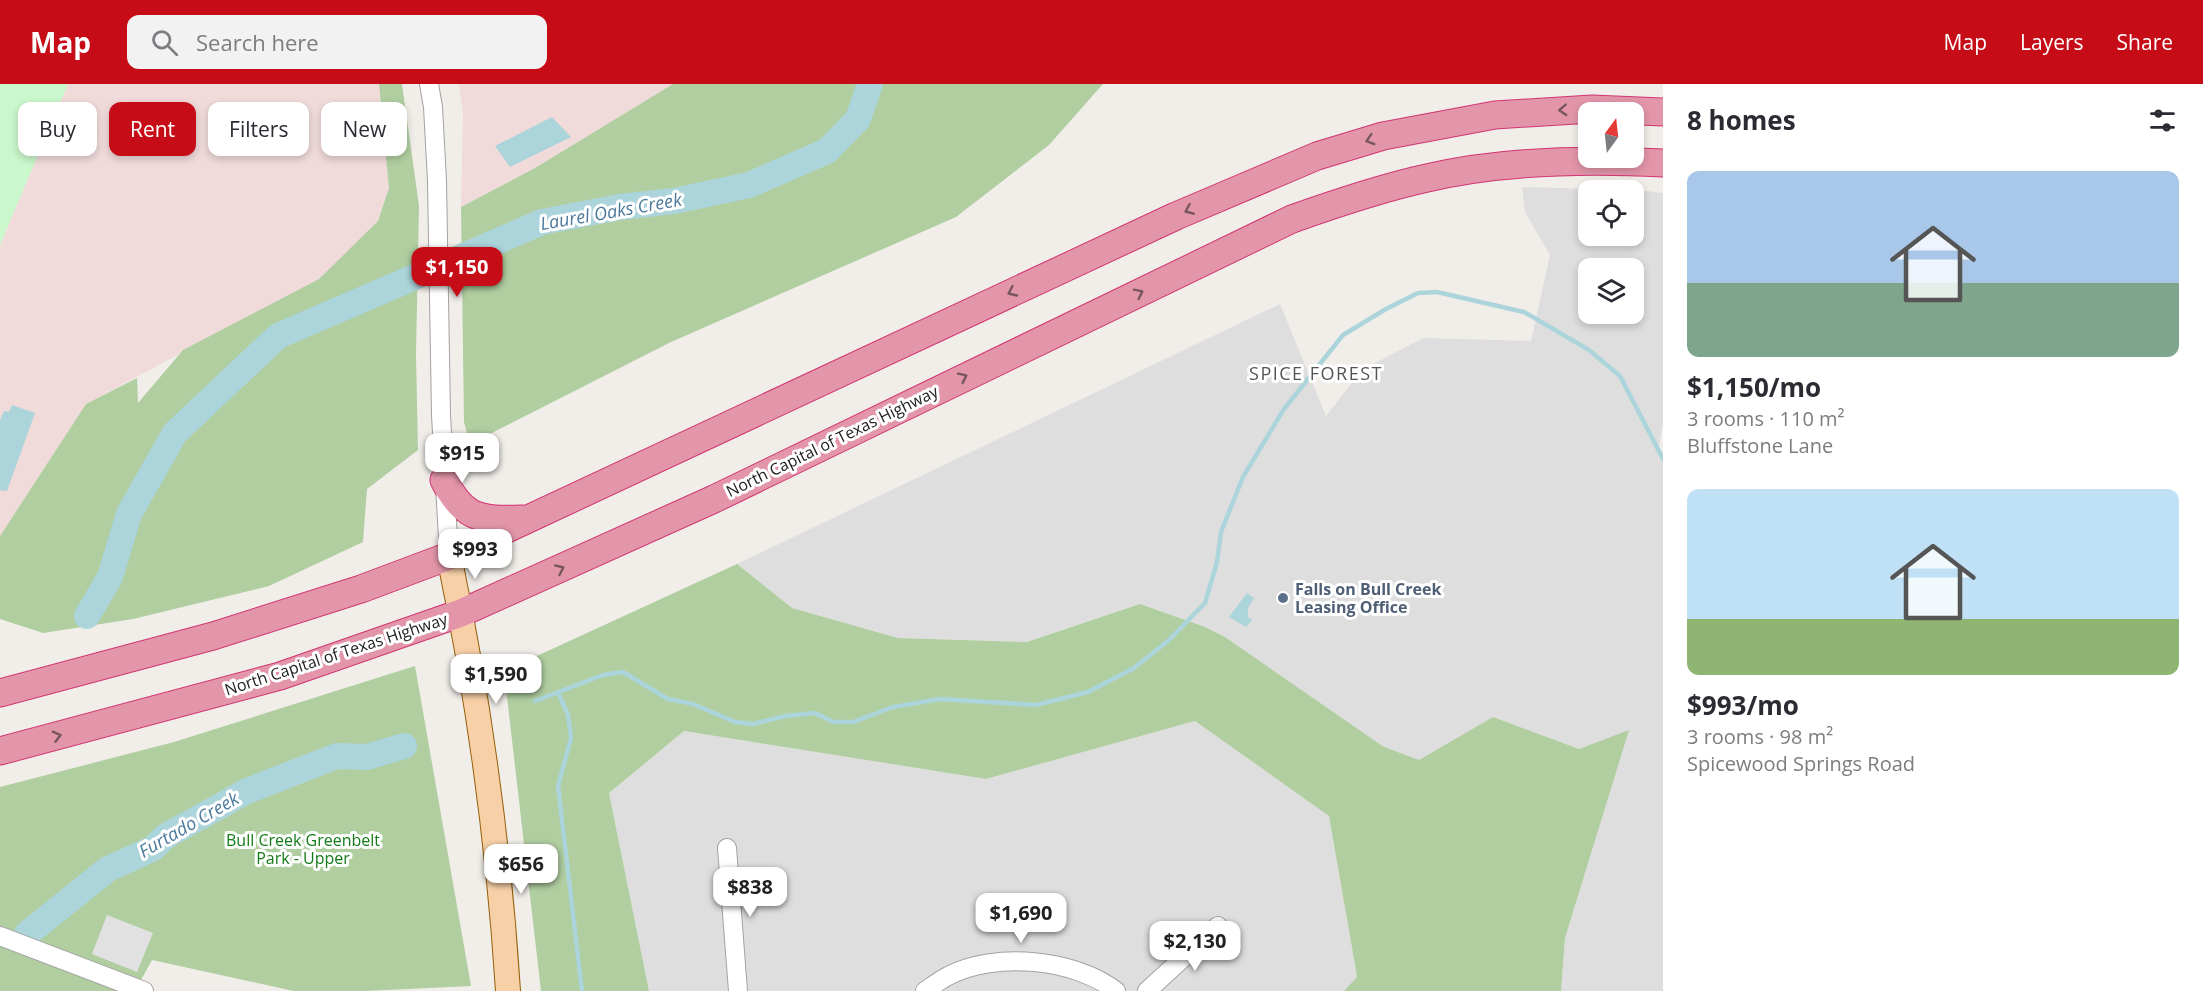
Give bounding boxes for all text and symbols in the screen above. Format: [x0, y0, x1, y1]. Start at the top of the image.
search box [127, 15, 547, 69]
text: Map [30, 23, 91, 61]
icon: search [148, 26, 181, 59]
text: Search here [196, 27, 319, 57]
text: Map [1944, 28, 1987, 56]
text: Layers [2020, 28, 2084, 56]
text: Share [2117, 28, 2173, 56]
chip: Buy [18, 102, 97, 156]
chip: Rent [109, 102, 196, 156]
chip: Filters [208, 102, 309, 156]
chip: New [321, 102, 407, 156]
north arrow [1578, 102, 1644, 168]
map controls [1578, 102, 1644, 324]
text: 8 homes [1687, 102, 1796, 138]
one-way arrow [1558, 104, 1567, 117]
icon: filters [2146, 104, 2179, 137]
one-way arrow [1365, 133, 1376, 145]
button: locate [1578, 180, 1644, 246]
water label: Laurel Oaks Creek [538, 187, 685, 235]
one-way arrow [1184, 203, 1195, 215]
icon: home [1879, 210, 1987, 318]
pin: $1,150 [408, 247, 506, 298]
text: $1,150 [426, 253, 488, 280]
button: layers [1578, 258, 1644, 324]
one-way arrow [1007, 285, 1018, 297]
one-way arrow [1133, 288, 1144, 300]
district label: SPICE FOREST [1249, 361, 1383, 385]
text: $1,150/mo [1687, 369, 1821, 405]
one-way arrow [957, 372, 968, 384]
street label: North Capital of Texas Highway [722, 380, 942, 502]
text: 3 rooms · 110 m² [1687, 405, 1845, 432]
text: Bluffstone Lane [1687, 432, 1833, 459]
pin: $915 [426, 433, 498, 484]
text: $915 [439, 439, 485, 466]
icon: home [1879, 528, 1987, 636]
pin: $993 [439, 529, 511, 580]
text: $993 [452, 535, 498, 562]
one-way arrow [553, 564, 564, 576]
place label: Falls on Bull Creek Leasing Office [1295, 578, 1441, 618]
marker: Falls on Bull Creek Leasing Office [1276, 591, 1290, 605]
street label: North Capital of Texas Highway [222, 607, 451, 700]
pin: $1,590 [447, 654, 545, 705]
text: $1,590 [465, 660, 527, 687]
text: $993/mo [1687, 687, 1799, 723]
text: 3 rooms · 98 m² [1687, 723, 1833, 750]
one-way arrow [51, 730, 61, 743]
text: Spicewood Springs Road [1687, 750, 1915, 777]
water label: Furtado Creek [134, 785, 244, 862]
park label: Bull Creek Greenbelt Park - Upper [226, 829, 380, 869]
pin: $656 [485, 844, 557, 895]
text: $656 [498, 850, 544, 877]
pin: $838 [714, 867, 786, 918]
text: $838 [727, 873, 773, 900]
pin: $1,690 [972, 893, 1070, 944]
text: $1,690 [990, 899, 1052, 926]
pin: $2,130 [1146, 921, 1244, 972]
text: $2,130 [1164, 927, 1226, 954]

